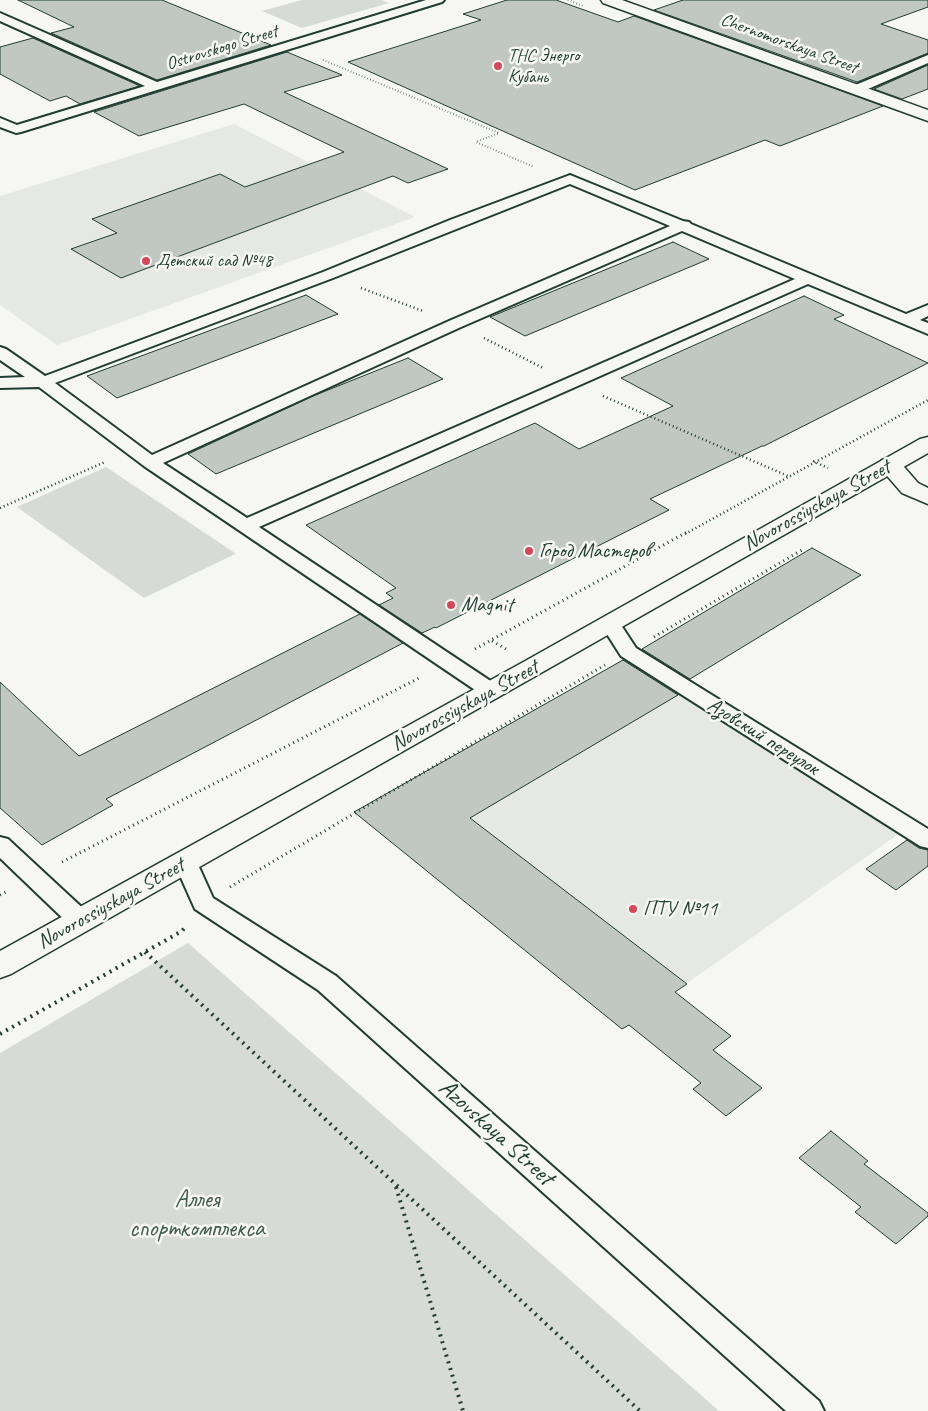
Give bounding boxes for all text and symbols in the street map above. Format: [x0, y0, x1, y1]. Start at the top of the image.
street label: Chernomorskaya Street [718, 9, 860, 79]
street label: Ostrovskogo Street [164, 21, 280, 75]
place label: ТНС Энерго Кубань [508, 45, 579, 88]
marker: ТНС Энерго Кубань [492, 60, 504, 72]
place label: Детский сад №48 [156, 250, 272, 272]
marker: Детский сад №48 [140, 255, 152, 267]
street label: Novorossiyskaya Street [739, 455, 895, 557]
place label: Город Мастеров [539, 538, 651, 564]
marker: Город Мастеров [523, 545, 535, 557]
place label: Magnit [461, 592, 513, 618]
marker: Magnit [445, 599, 457, 611]
street label: Novorossiyskaya Street [387, 655, 543, 757]
street label: Азовский переулок [703, 693, 823, 781]
street label: Novorossiyskaya Street [33, 853, 189, 955]
place label: ПТУ №11 [643, 896, 717, 922]
marker: ПТУ №11 [627, 903, 639, 915]
street label: Azovskaya Street [432, 1073, 560, 1193]
park label: Аллея спорткомплекса [129, 1185, 265, 1244]

